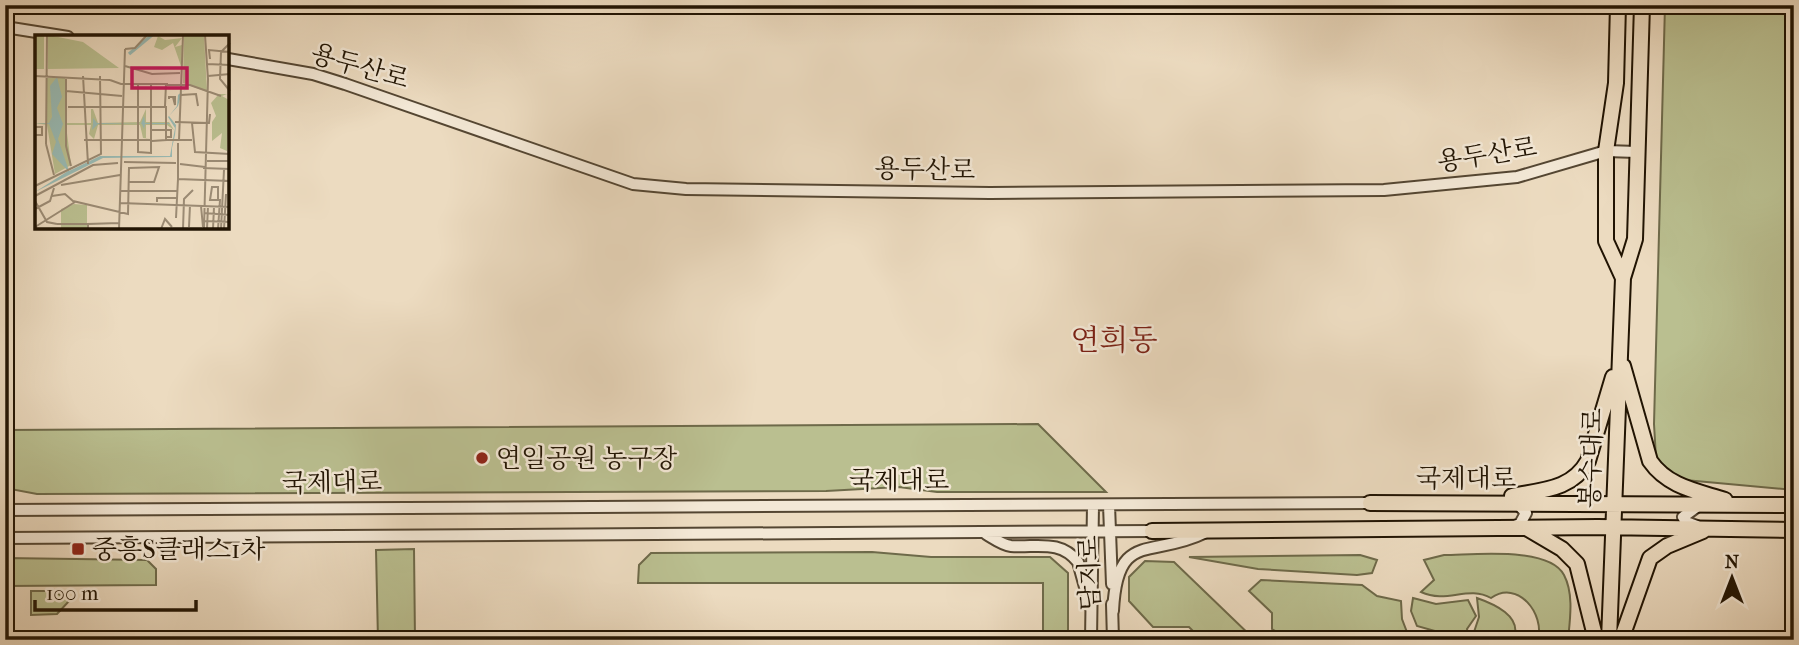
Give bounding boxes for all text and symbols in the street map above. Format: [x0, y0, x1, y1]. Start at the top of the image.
inset map [35, 35, 229, 229]
street label: 용두산로 [307, 38, 412, 95]
street label: 용두산로 [1435, 131, 1539, 178]
street label: 용두산로 [874, 153, 975, 186]
district label: 연희동 [1071, 323, 1157, 358]
street label: 봉수대로 [1574, 407, 1609, 509]
place label: 연일공원 농구장 [496, 443, 677, 474]
marker: 연일공원 농구장 [474, 450, 490, 466]
street label: 국제대로 [1416, 463, 1516, 494]
street label: 국제대로 [849, 465, 949, 496]
street label: 국제대로 [282, 466, 383, 499]
place label: 중흥S클래스1차 [92, 534, 265, 565]
street label: 담지로 [1073, 535, 1106, 611]
marker: 중흥S클래스1차 [70, 541, 86, 557]
north arrow [1698, 544, 1768, 614]
text: N [1725, 551, 1740, 573]
scale bar [35, 568, 196, 612]
text: 100 m [46, 581, 99, 605]

